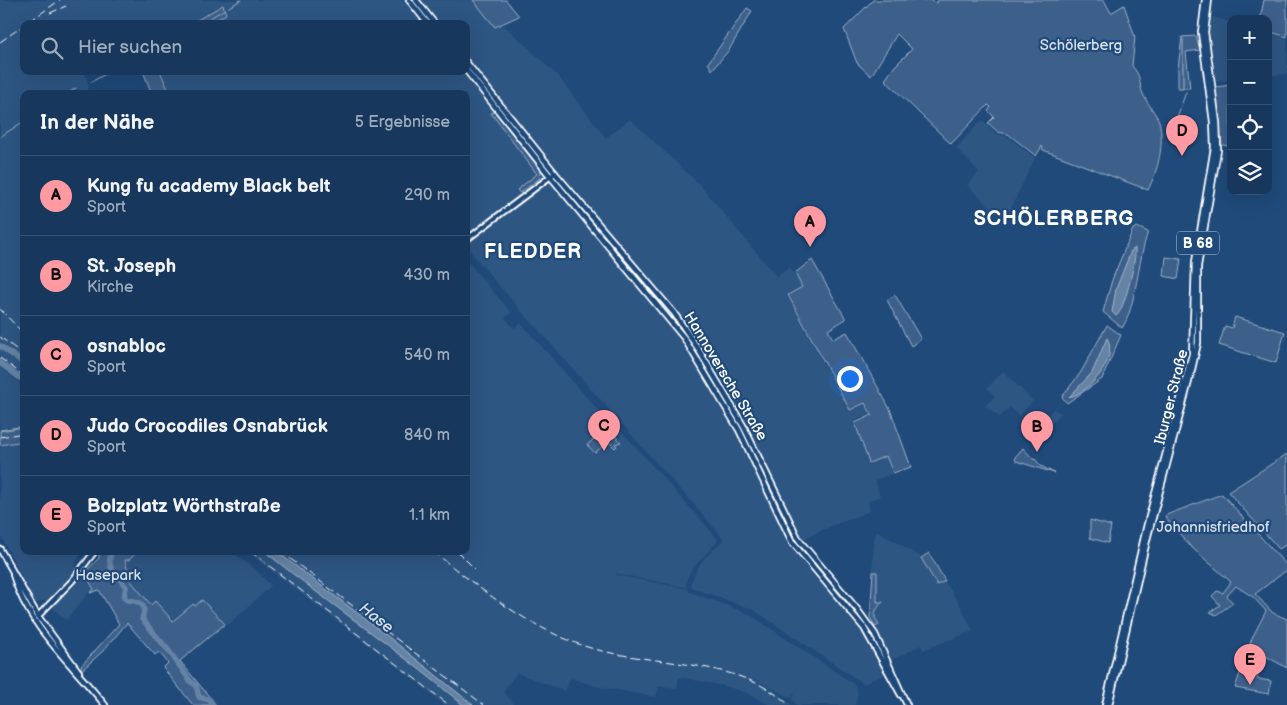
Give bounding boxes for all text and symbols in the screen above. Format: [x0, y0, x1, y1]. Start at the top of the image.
map controls [1227, 15, 1272, 195]
button: + [1227, 15, 1272, 60]
search box [20, 20, 470, 75]
icon: search [38, 34, 66, 62]
text: Hier suchen [78, 36, 182, 59]
park label: Schölerberg [1040, 36, 1122, 55]
button: − [1227, 60, 1272, 105]
button: locate [1227, 105, 1272, 150]
text: In der Nähe [40, 110, 154, 135]
text: 5 Ergebnisse [355, 113, 450, 132]
pin: D [1166, 115, 1198, 156]
button: layers [1227, 150, 1272, 195]
text: Kung fu academy Black belt [87, 175, 330, 198]
text: A [51, 186, 61, 205]
text: 290 m [404, 186, 450, 205]
text: Sport [87, 198, 126, 217]
pin: A [794, 206, 826, 247]
district label: SCHÖLERBERG [974, 206, 1134, 231]
road number: B 68 [1177, 232, 1219, 254]
district label: FLEDDER [484, 240, 582, 264]
text: St. Joseph [87, 255, 176, 278]
text: B [50, 266, 62, 285]
text: 430 m [403, 266, 450, 285]
text: Kirche [87, 278, 133, 297]
street label: Hannoversche Straße [680, 308, 772, 444]
text: osnabloc [87, 335, 166, 358]
text: C [50, 346, 62, 365]
text: 540 m [404, 346, 450, 365]
street label: Iburger Straße [1150, 347, 1193, 447]
text: Sport [87, 358, 126, 377]
your location [837, 366, 863, 392]
pin: C [588, 410, 620, 451]
pin: B [1021, 411, 1053, 452]
text: Judo Crocodiles Osnabrück [87, 415, 328, 438]
text: D [50, 426, 62, 445]
text: 840 m [404, 426, 450, 445]
text: Sport [87, 438, 126, 457]
text: Bolzplatz Wörthstraße [87, 495, 281, 518]
text: E [51, 506, 61, 525]
text: 1.1 km [409, 506, 450, 525]
text: Sport [87, 518, 126, 537]
park label: Johannisfriedhof [1156, 518, 1270, 537]
park label: Hasepark [75, 566, 142, 585]
water label: Hase [355, 599, 397, 637]
pin: E [1234, 644, 1266, 685]

